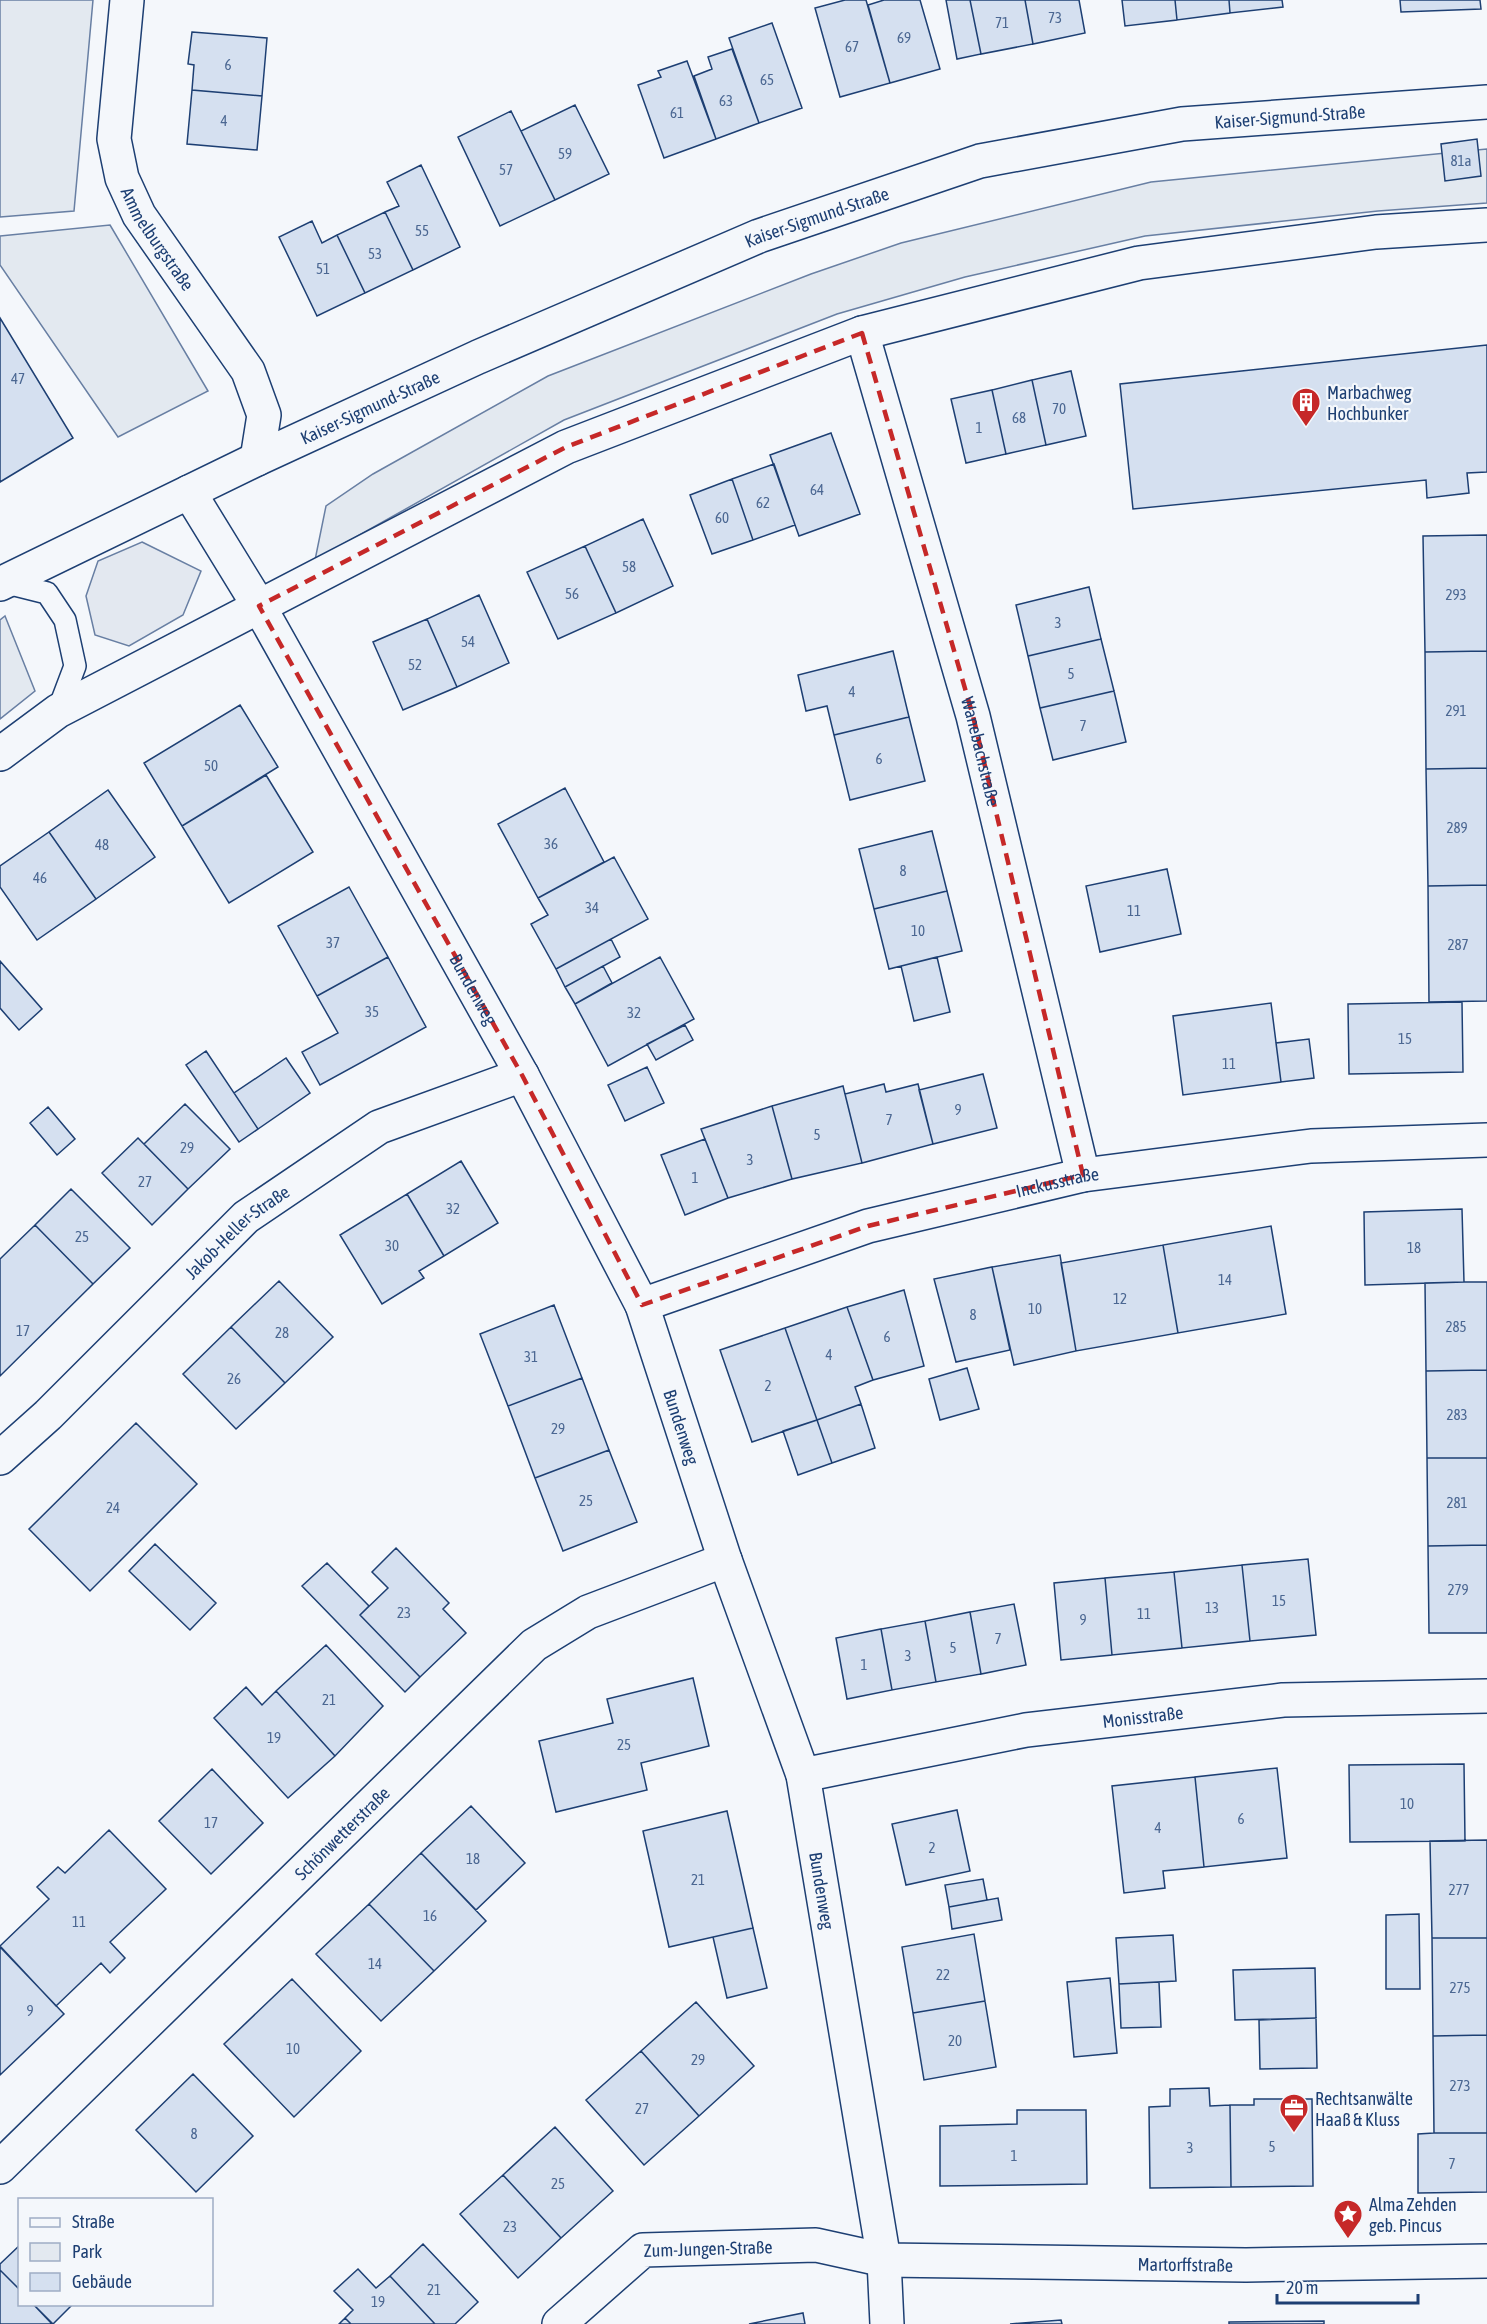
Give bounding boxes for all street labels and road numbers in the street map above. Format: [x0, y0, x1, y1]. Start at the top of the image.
street label: Kaiser-Sigmund-Straße [1214, 100, 1366, 132]
street label: Kaiser-Sigmund-Straße [741, 182, 891, 251]
street label: Ammelburgstraße [117, 184, 199, 294]
street label: Kaiser-Sigmund-Straße [297, 366, 443, 448]
street label: Wanebachstraße [957, 694, 1005, 808]
street label: Bundenweg [446, 950, 502, 1028]
street label: Inckusstraße [1014, 1163, 1100, 1201]
street label: Jakob-Heller-Straße [180, 1181, 293, 1283]
street label: Bundenweg [660, 1386, 704, 1467]
street label: Monisstraße [1101, 1701, 1184, 1732]
street label: Schönwetterstraße [290, 1782, 394, 1884]
street label: Bundenweg [806, 1850, 839, 1931]
street label: Zum-Jungen-Straße [643, 2236, 773, 2260]
street label: Martorffstraße [1137, 2253, 1233, 2275]

